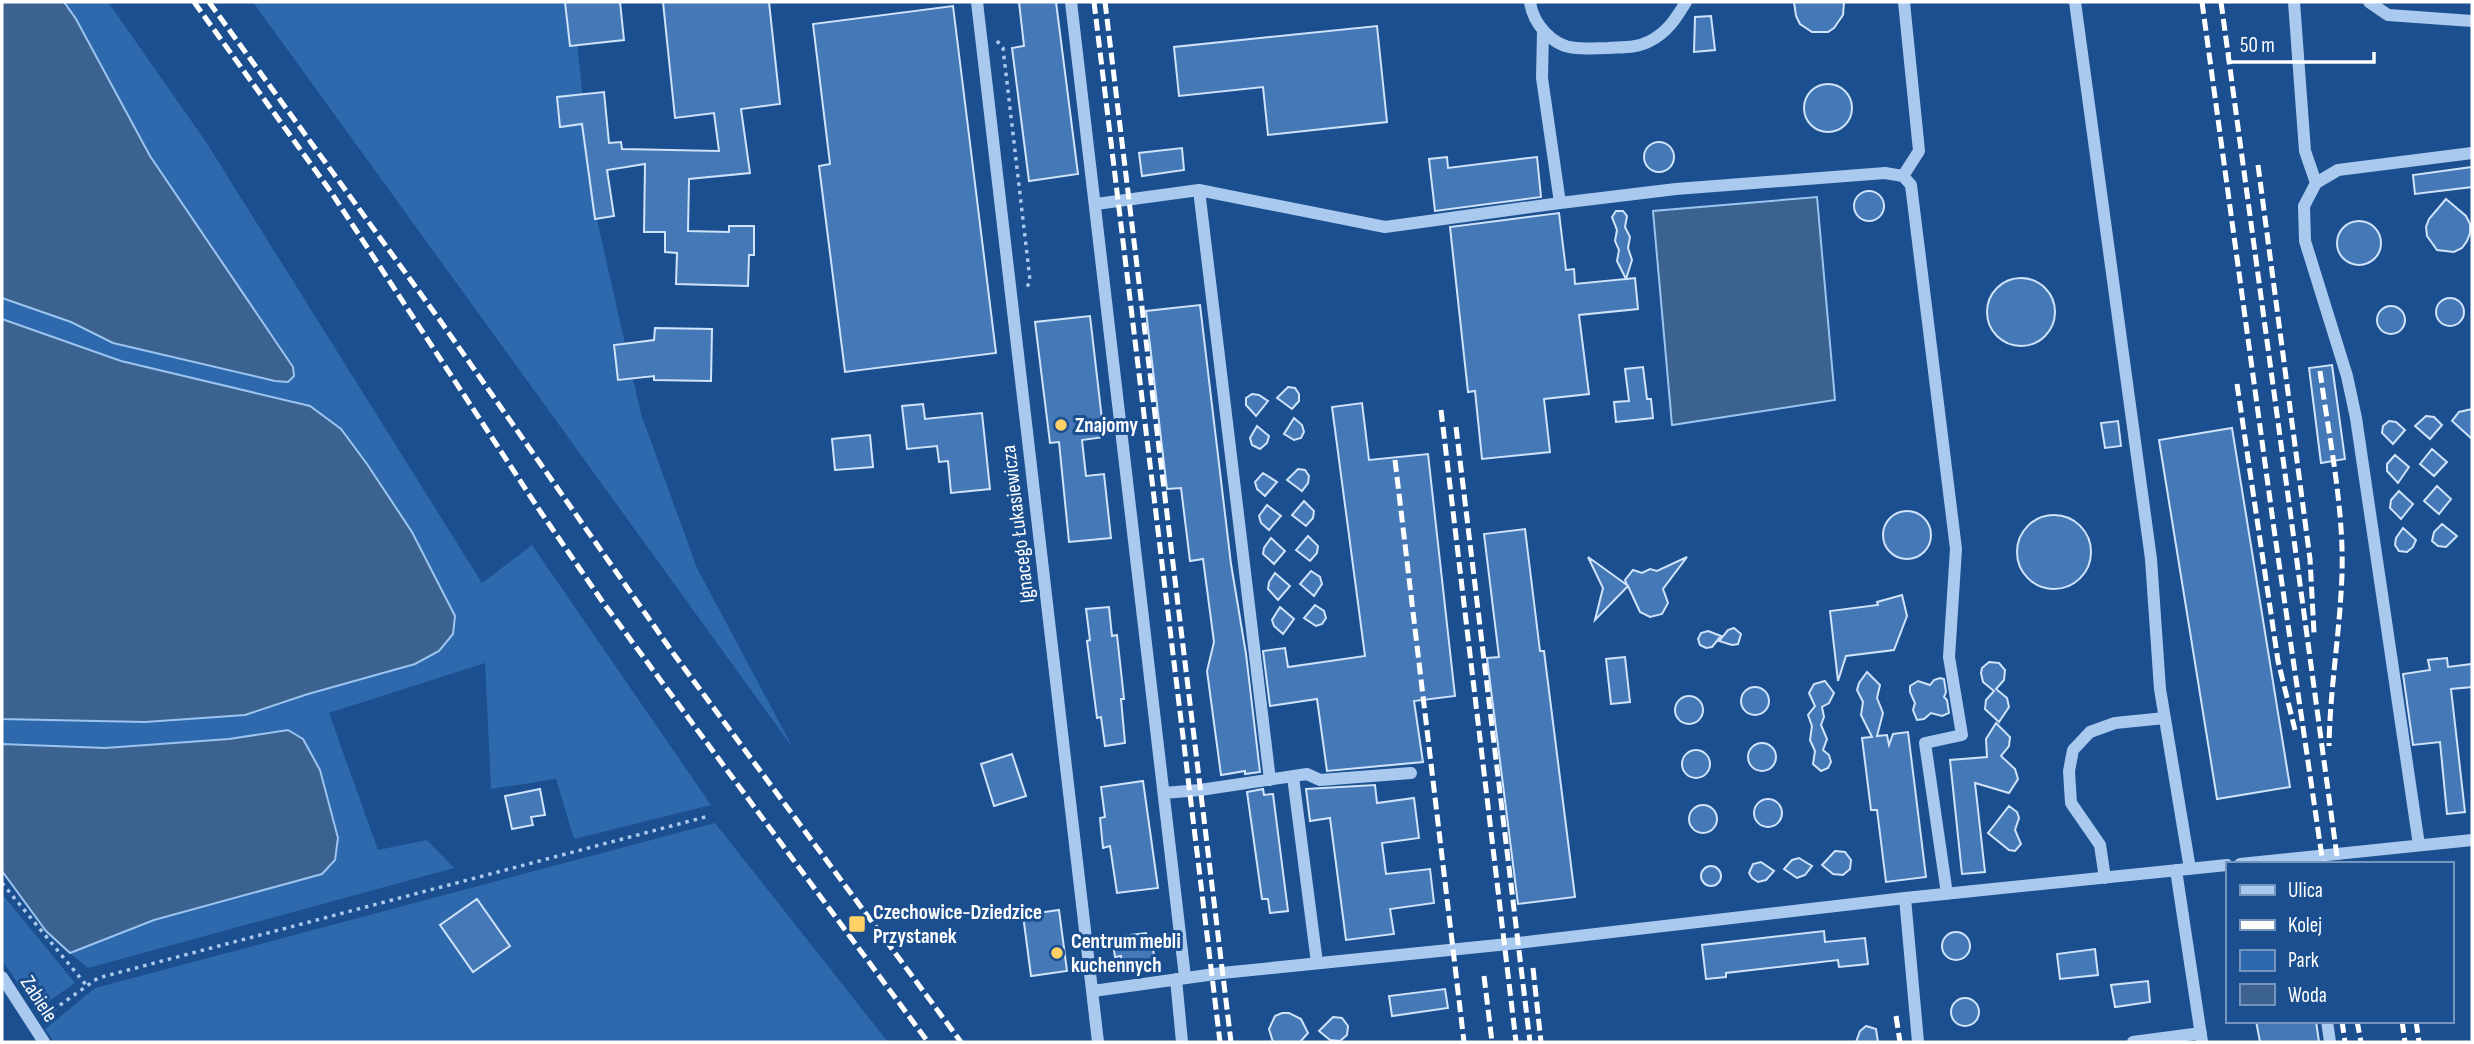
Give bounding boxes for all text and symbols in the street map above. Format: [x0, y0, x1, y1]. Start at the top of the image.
scale bar [2229, 21, 2374, 65]
text: 50 m [2240, 33, 2275, 58]
place label: Znajomy [1075, 413, 1138, 438]
marker: Znajomy [1053, 417, 1069, 433]
street label: Ignacego Łukasiewicza [996, 444, 1040, 604]
legend [2226, 862, 2453, 1023]
text: Ulica [2288, 878, 2323, 903]
place label: Czechowice-Dziedzice Przystanek [873, 900, 1042, 949]
text: Kolej [2288, 913, 2322, 938]
marker: Czechowice-Dziedzice Przystanek [847, 914, 867, 934]
place label: Centrum mebli kuchennych [1071, 929, 1181, 978]
marker: Centrum mebli kuchennych [1049, 945, 1065, 961]
text: Park [2288, 948, 2319, 973]
street label: Zabiele [15, 971, 63, 1027]
text: Woda [2288, 983, 2327, 1008]

